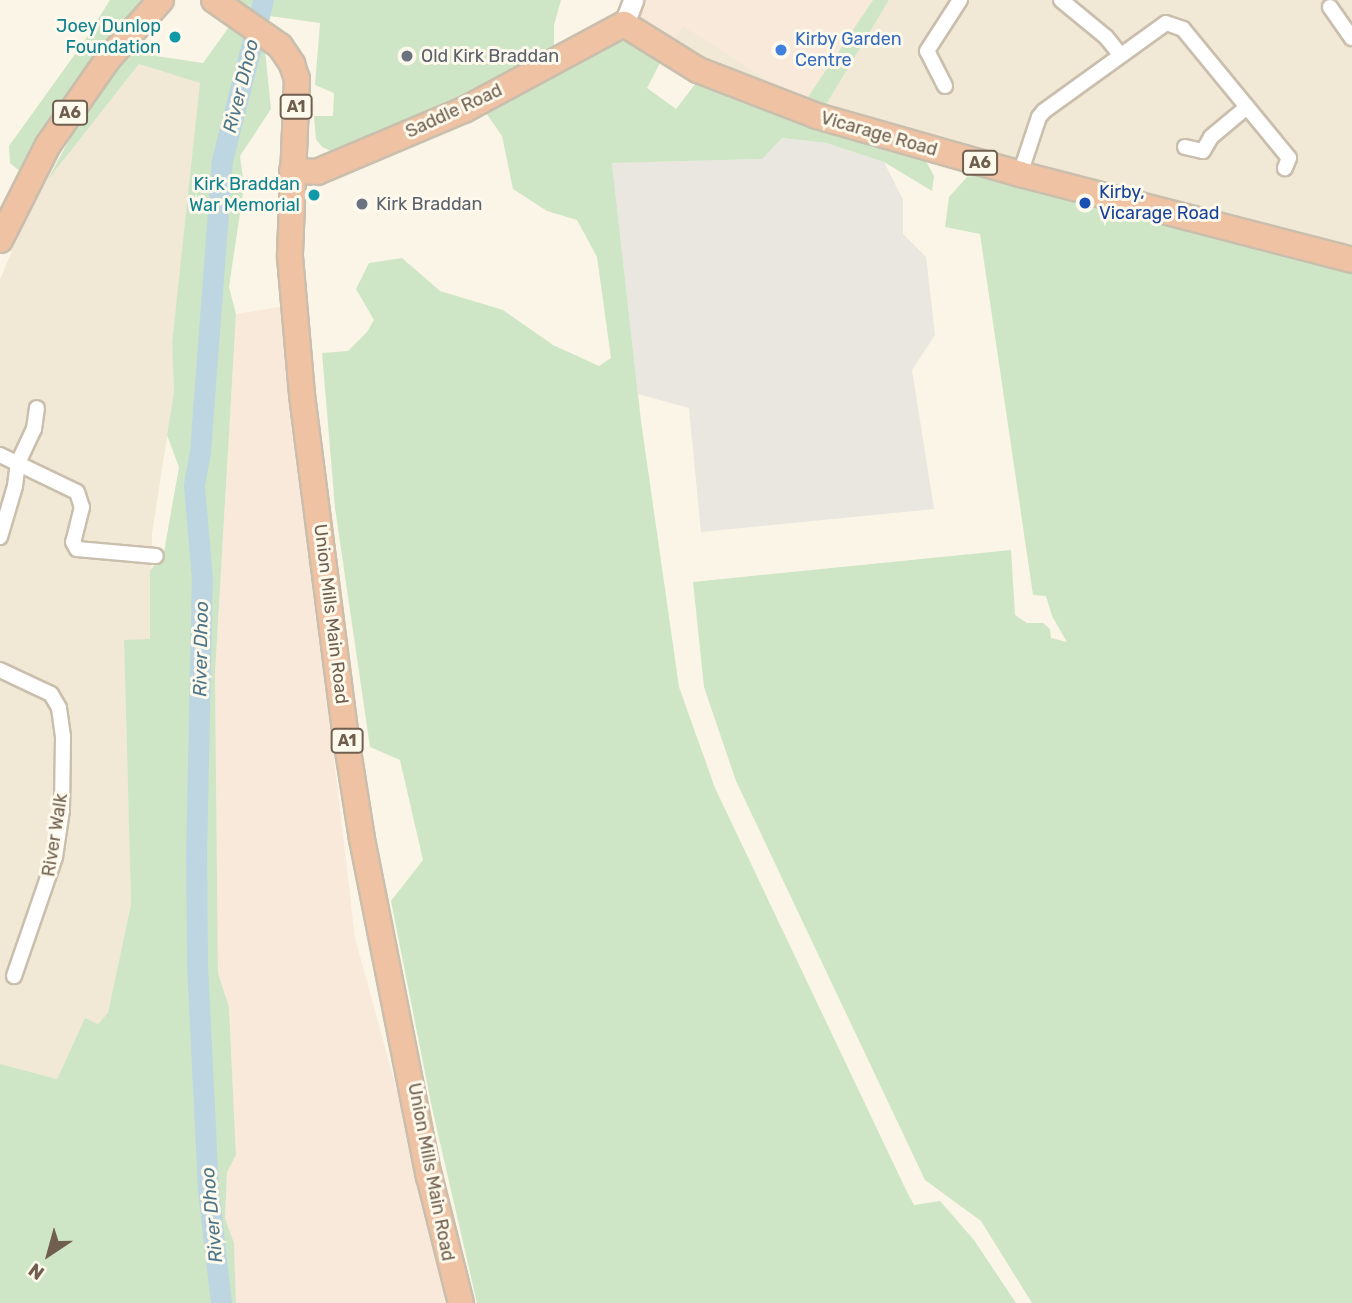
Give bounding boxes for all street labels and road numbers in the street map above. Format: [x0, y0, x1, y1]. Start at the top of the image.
street label: Saddle Road [402, 79, 506, 143]
road number: A1 [278, 94, 314, 120]
road number: A6 [51, 100, 89, 125]
street label: Vicarage Road [818, 107, 940, 161]
road number: A6 [961, 150, 999, 176]
street label: Union Mills Main Road [309, 523, 353, 705]
road number: A1 [330, 728, 364, 754]
street label: River Walk [38, 791, 72, 879]
street label: Union Mills Main Road [403, 1081, 459, 1263]

